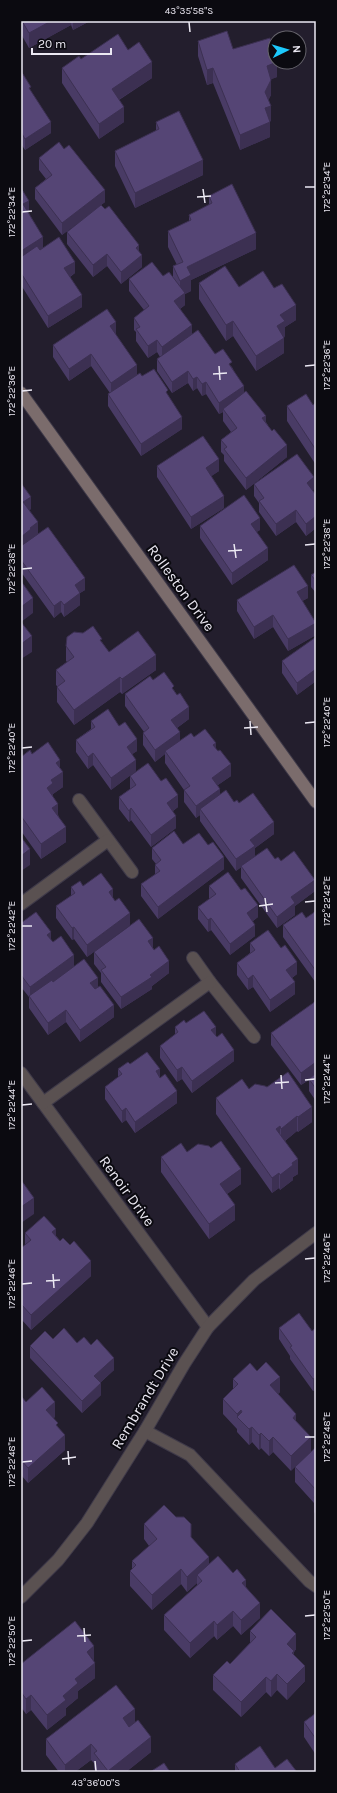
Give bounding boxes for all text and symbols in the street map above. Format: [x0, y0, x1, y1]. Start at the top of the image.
text: 43°35'58"S [165, 5, 213, 17]
scale bar [32, 30, 111, 56]
north arrow [267, 30, 307, 70]
text: 20 m [38, 37, 66, 51]
text: N [290, 45, 303, 54]
text: 172°22'34"E [321, 162, 333, 212]
text: 172°22'34"E [6, 187, 18, 237]
text: 172°22'36"E [321, 340, 333, 390]
text: 172°22'36"E [6, 366, 18, 416]
text: 172°22'38"E [321, 519, 333, 569]
street label: Rolleston Drive [143, 541, 219, 635]
text: 172°22'38"E [6, 544, 18, 594]
text: 172°22'40"E [321, 697, 333, 747]
text: 172°22'40"E [6, 723, 18, 773]
text: 172°22'42"E [321, 876, 333, 926]
text: 172°22'42"E [6, 901, 18, 951]
text: 172°22'44"E [321, 1054, 333, 1104]
text: 172°22'44"E [6, 1080, 18, 1130]
street label: Renoir Drive [95, 1152, 159, 1230]
text: 172°22'46"E [321, 1233, 333, 1283]
text: 172°22'46"E [6, 1259, 18, 1309]
street label: Rembrandt Drive [107, 1344, 183, 1452]
text: 172°22'48"E [321, 1412, 333, 1462]
text: 172°22'48"E [6, 1437, 18, 1487]
text: 172°22'50"E [321, 1590, 333, 1640]
text: 172°22'50"E [6, 1616, 18, 1666]
text: 43°36'00"S [72, 1777, 120, 1789]

